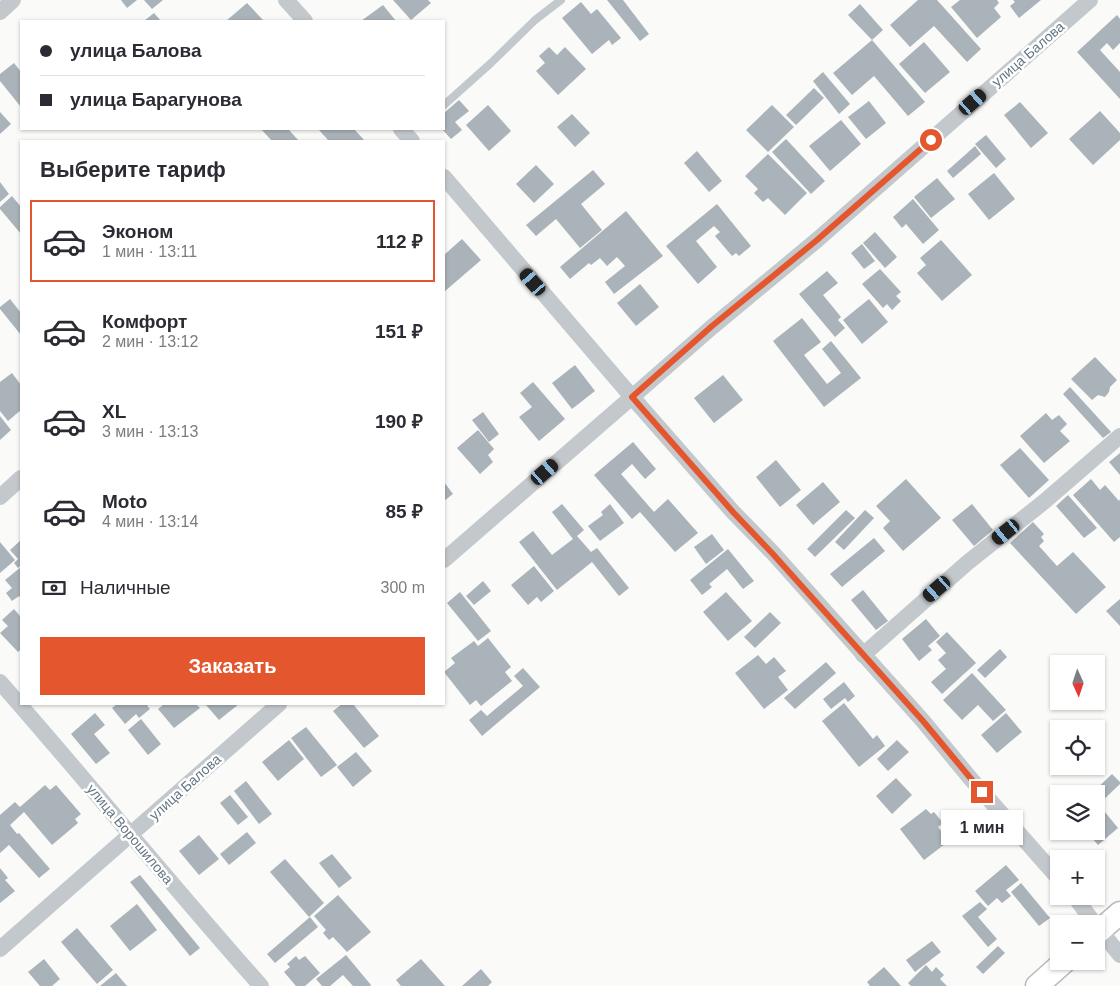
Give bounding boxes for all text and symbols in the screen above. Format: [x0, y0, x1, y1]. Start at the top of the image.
street label: улица Балова [989, 18, 1068, 90]
text: улица Балова [70, 40, 201, 61]
car [956, 86, 989, 118]
text: улица Барагунова [70, 89, 242, 110]
route start [920, 129, 942, 151]
text: Выберите тариф [40, 157, 226, 182]
icon: car [42, 219, 87, 264]
text: Эконом [102, 221, 173, 242]
text: 112 ₽ [376, 231, 423, 252]
text: 1 мин · 13:11 [102, 243, 197, 260]
car [517, 266, 548, 298]
icon: car [42, 309, 87, 354]
text: Комфорт [102, 311, 187, 332]
text: 151 ₽ [375, 321, 423, 342]
text: 2 мин · 13:12 [102, 333, 198, 350]
icon: car [42, 399, 87, 444]
text: XL [102, 401, 126, 422]
text: 190 ₽ [375, 411, 423, 432]
text: 3 мин · 13:13 [102, 423, 198, 440]
car [528, 456, 561, 488]
icon: car [42, 489, 87, 534]
text: Moto [102, 491, 147, 512]
text: 85 ₽ [386, 501, 423, 522]
text: 4 мин · 13:14 [102, 513, 198, 530]
car [989, 517, 1022, 547]
car [920, 573, 953, 605]
icon: cash [40, 574, 68, 602]
text: Наличные [80, 577, 171, 598]
text: 300 m [381, 579, 425, 596]
button: Заказать [40, 637, 425, 695]
north arrow [1050, 655, 1105, 710]
map controls [1050, 655, 1105, 970]
button: locate [1050, 720, 1105, 775]
street label: улица Балова [146, 751, 224, 823]
street label: улица Ворошилова [84, 781, 177, 887]
route end [971, 781, 993, 803]
button: layers [1050, 785, 1105, 840]
callout: 1 мин [941, 810, 1023, 844]
text: 1 мин [960, 819, 1004, 836]
button: + [1050, 850, 1105, 905]
button: − [1050, 915, 1105, 970]

